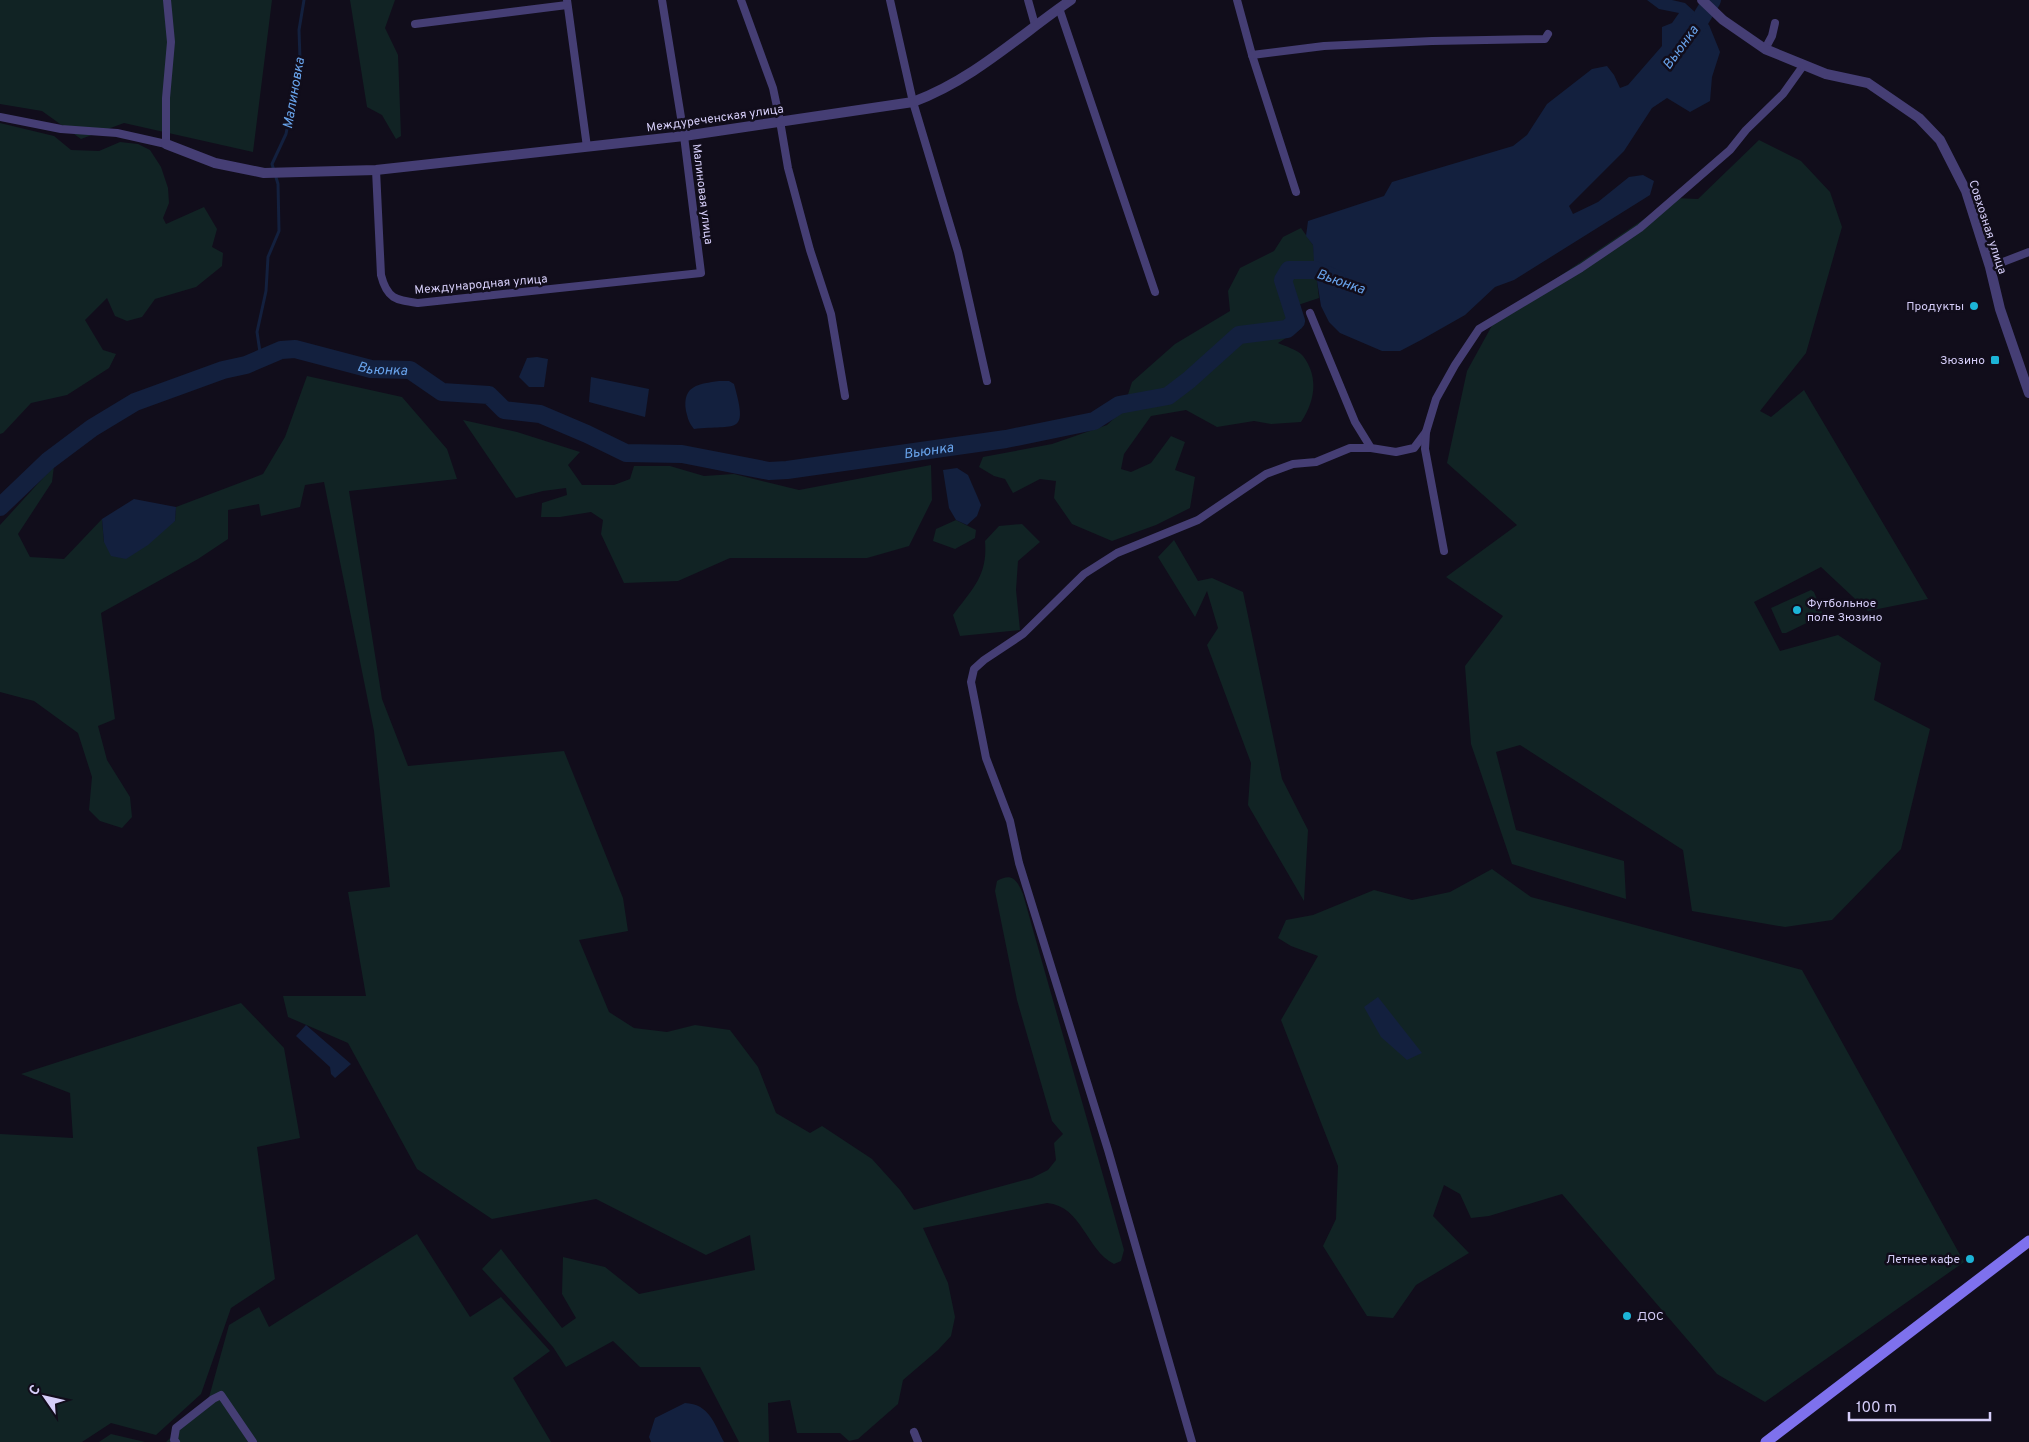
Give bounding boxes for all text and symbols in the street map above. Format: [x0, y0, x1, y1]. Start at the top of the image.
water label: Вьюнка [1660, 22, 1703, 73]
water label: Малиновка [280, 55, 309, 130]
street label: Междуреченская улица [646, 101, 785, 137]
street label: Малиновая улица [688, 143, 716, 245]
street label: Совхозная улица [1964, 178, 2010, 276]
water label: Вьюнка [1314, 266, 1368, 299]
street label: Международная улица [414, 271, 548, 299]
place label: Продукты [1906, 299, 1964, 315]
marker: Продукты [1968, 300, 1980, 312]
place label: Зюзино [1940, 353, 1985, 369]
marker: Зюзино [1989, 354, 2001, 366]
water label: Вьюнка [355, 359, 408, 380]
water label: Вьюнка [903, 439, 955, 463]
place label: Футбольное поле Зюзино [1807, 596, 1883, 626]
marker: Футбольное поле Зюзино [1791, 604, 1803, 616]
place label: Летнее кафе [1886, 1252, 1960, 1268]
marker: Летнее кафе [1964, 1253, 1976, 1265]
place label: ДОС [1637, 1309, 1664, 1325]
marker: ДОС [1621, 1310, 1633, 1322]
north arrow [20, 1372, 70, 1422]
text: С [26, 1382, 45, 1399]
scale bar [1849, 1390, 1990, 1422]
text: 100 m [1856, 1399, 1897, 1418]

